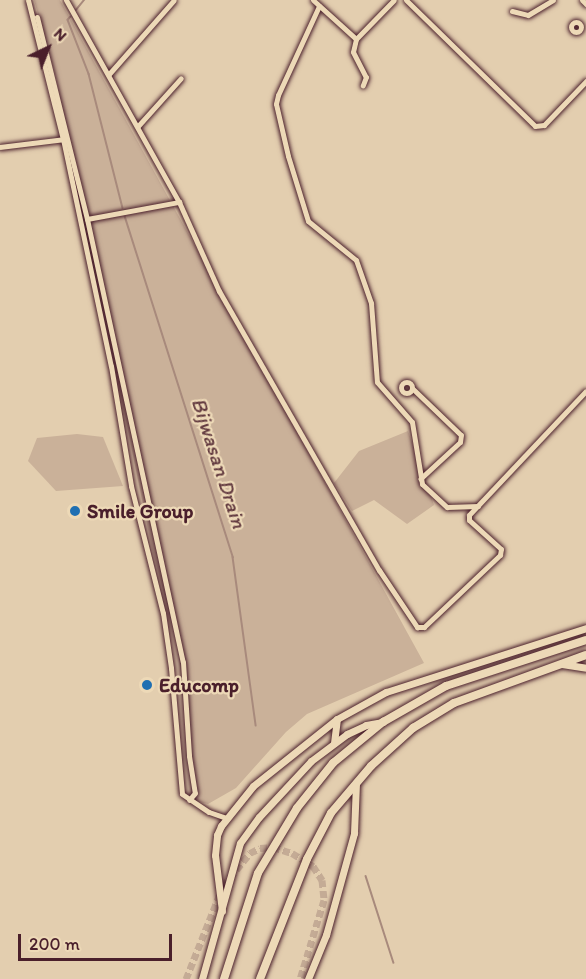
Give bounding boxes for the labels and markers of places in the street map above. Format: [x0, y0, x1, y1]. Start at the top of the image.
place label: Smile Group [87, 499, 193, 523]
marker: Smile Group [68, 504, 82, 518]
place label: Educomp [159, 673, 239, 697]
marker: Educomp [140, 678, 154, 692]

